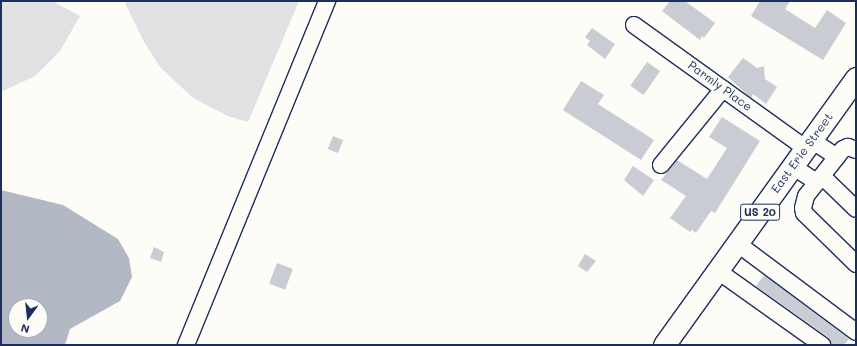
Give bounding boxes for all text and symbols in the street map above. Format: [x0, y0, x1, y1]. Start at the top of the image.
street label: Parmly Place [685, 58, 755, 114]
street label: East Erie Street [768, 110, 836, 196]
road number: US 20 [740, 203, 780, 221]
north arrow [8, 298, 48, 338]
text: N [19, 321, 31, 337]

